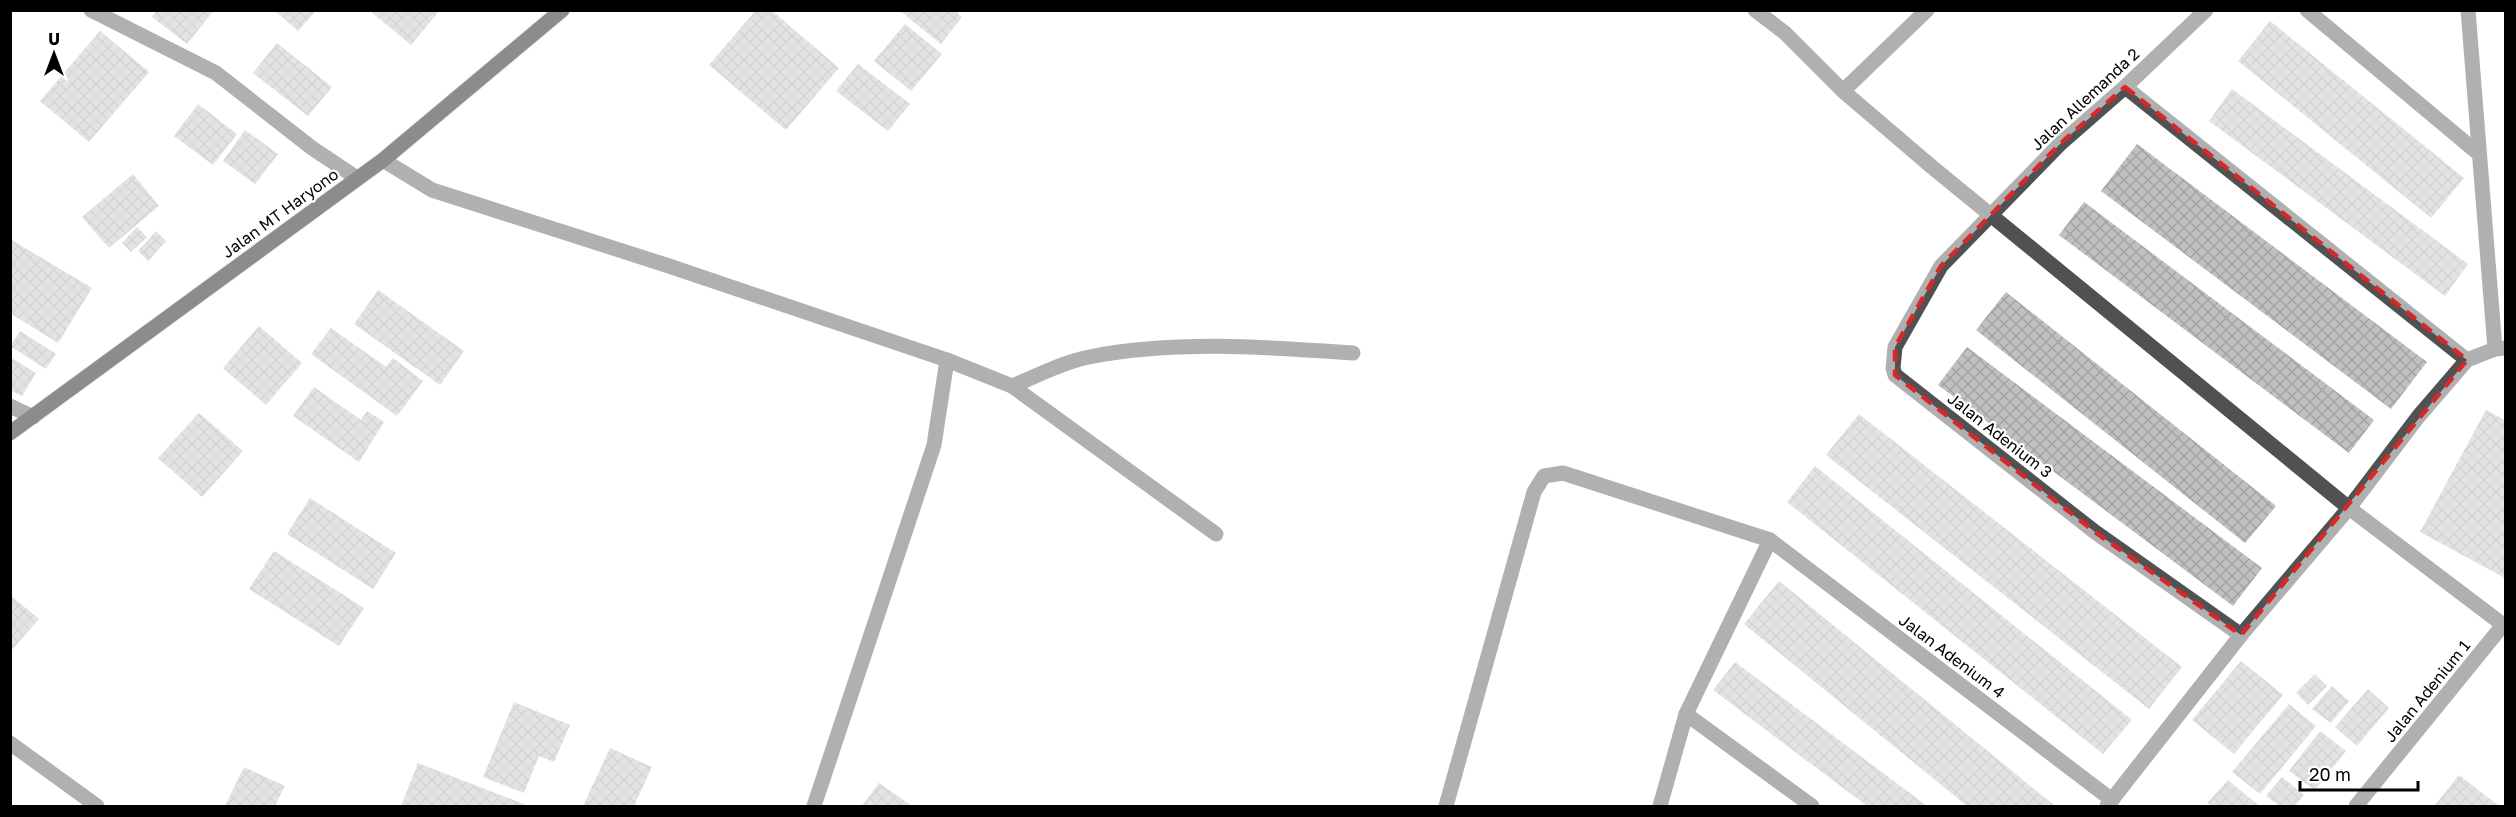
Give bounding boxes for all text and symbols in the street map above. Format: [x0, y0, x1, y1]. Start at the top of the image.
north arrow [24, 24, 84, 84]
text: U [48, 29, 60, 49]
street label: Jalan Allemanda 2 [2027, 44, 2143, 154]
street label: Jalan MT Haryono [218, 164, 342, 262]
street label: Jalan Adenium 3 [1944, 388, 2056, 482]
street label: Jalan Adenium 4 [1895, 610, 2009, 702]
street label: Jalan Adenium 1 [2380, 636, 2474, 746]
scale bar [2300, 754, 2418, 792]
text: 20 m [2309, 763, 2351, 785]

